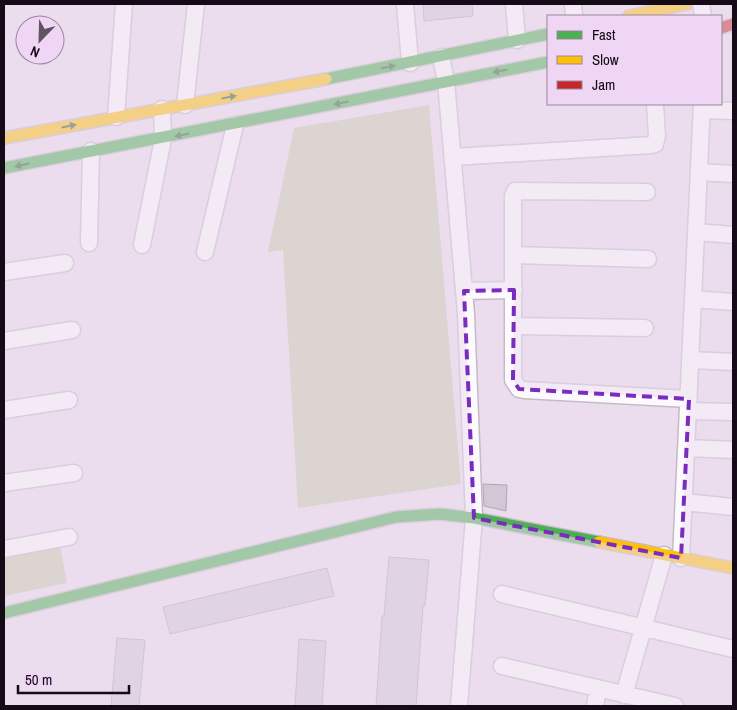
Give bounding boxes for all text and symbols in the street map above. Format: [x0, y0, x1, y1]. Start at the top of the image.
north arrow [15, 15, 65, 65]
legend [547, 15, 722, 105]
text: Fast [592, 24, 616, 45]
text: N [28, 42, 42, 62]
text: Slow [592, 49, 619, 70]
one-way arrow [381, 63, 397, 71]
one-way arrow [492, 68, 508, 76]
text: Jam [592, 74, 615, 95]
one-way arrow [221, 92, 237, 100]
one-way arrow [333, 99, 349, 107]
one-way arrow [61, 122, 76, 130]
one-way arrow [173, 132, 189, 140]
one-way arrow [14, 161, 30, 169]
scale bar [18, 662, 129, 694]
text: 50 m [25, 669, 52, 690]

